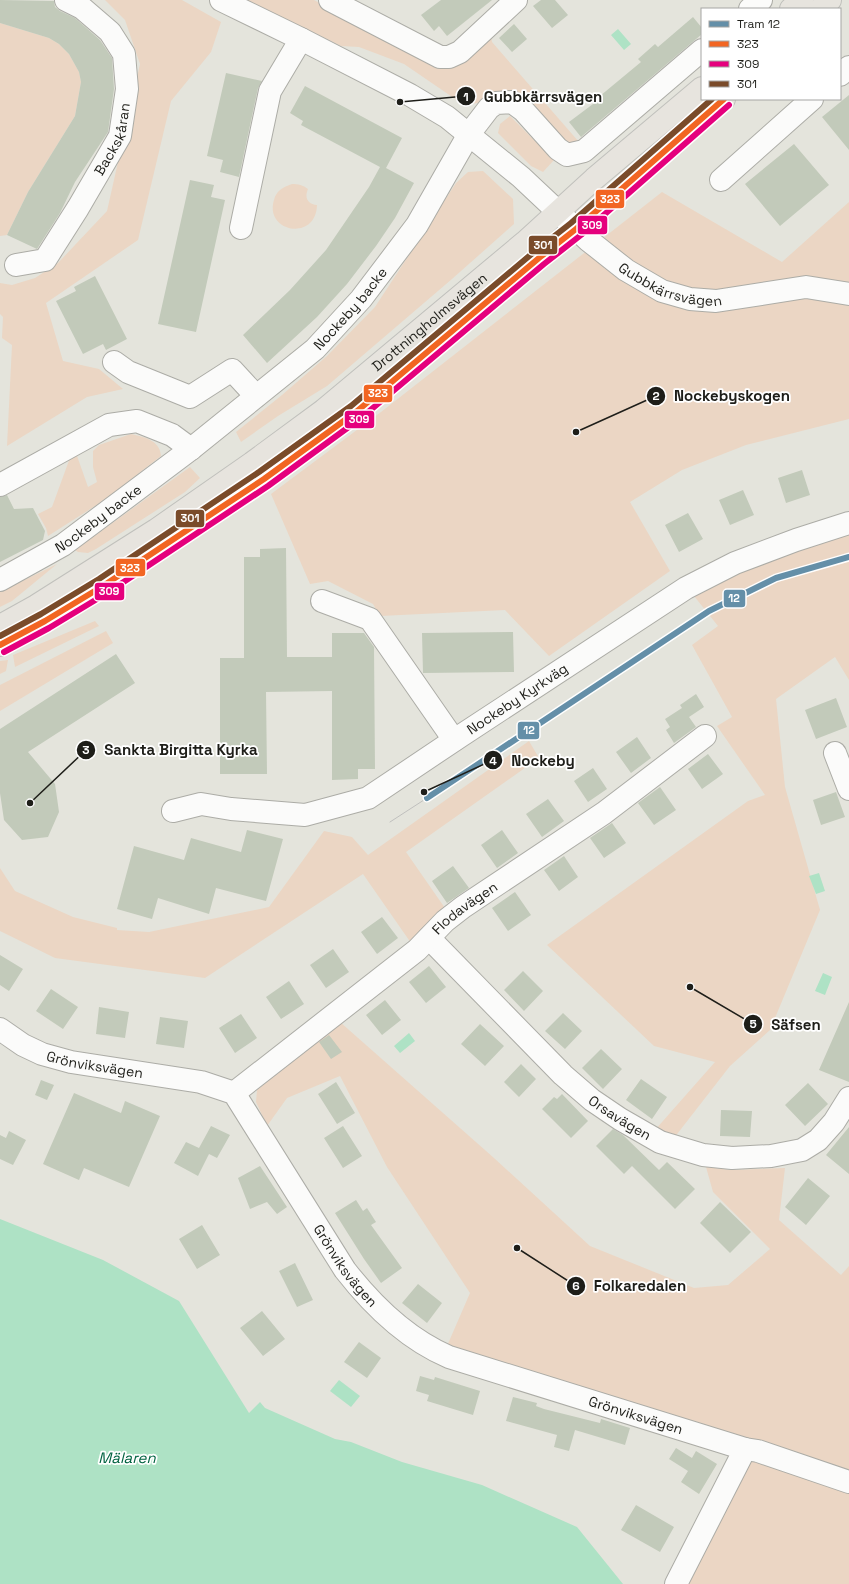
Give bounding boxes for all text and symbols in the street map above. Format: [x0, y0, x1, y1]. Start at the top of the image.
legend [701, 8, 841, 100]
text: Tram 12 [737, 16, 780, 32]
text: 323 [737, 36, 759, 52]
text: 309 [737, 56, 759, 72]
text: 301 [737, 76, 757, 92]
callout: Gubbkärrsvägen [456, 83, 610, 110]
text: Gubbkärrsvägen [484, 87, 602, 106]
text: 1 [463, 89, 469, 105]
street label: Backskåran [90, 102, 134, 179]
line badge: 323 [595, 189, 625, 209]
text: 323 [600, 192, 620, 206]
line badge: 309 [577, 215, 608, 235]
text: 309 [582, 218, 603, 232]
line badge: 301 [528, 235, 558, 255]
text: 301 [534, 238, 552, 252]
street label: Gubbkärrsvägen [615, 258, 723, 310]
street label: Nockeby backe [310, 264, 391, 354]
street label: Drottningholmsvägen [368, 269, 491, 375]
callout: Nockebyskogen [646, 383, 798, 410]
line badge: 323 [363, 384, 393, 403]
text: 323 [368, 386, 388, 400]
text: Nockebyskogen [674, 386, 790, 405]
text: 2 [652, 388, 660, 404]
line badge: 309 [344, 410, 375, 429]
text: 309 [349, 412, 370, 426]
street label: Nockeby backe [52, 480, 145, 557]
line badge: 301 [175, 509, 205, 528]
text: 301 [181, 511, 199, 525]
line badge: 323 [115, 558, 146, 577]
text: 323 [120, 561, 140, 575]
line badge: 309 [94, 582, 125, 601]
text: 309 [99, 584, 120, 598]
line badge: 12 [723, 589, 746, 608]
text: 12 [728, 591, 740, 605]
street label: Nockeby Kyrkväg [463, 659, 571, 738]
line badge: 12 [517, 721, 540, 740]
text: 12 [523, 723, 535, 737]
callout: Sankta Birgitta Kyrka [76, 736, 266, 763]
text: Sankta Birgitta Kyrka [104, 740, 258, 759]
text: 3 [82, 742, 90, 758]
callout: Nockeby [483, 747, 582, 774]
text: Nockeby [511, 751, 575, 770]
text: 4 [489, 753, 497, 769]
street label: Flodavägen [428, 878, 501, 938]
callout: Säfsen [743, 1011, 829, 1038]
text: Säfsen [771, 1015, 821, 1034]
text: 5 [749, 1016, 757, 1032]
street label: Grönviksvägen [44, 1047, 144, 1082]
street label: Orsavägen [585, 1091, 654, 1144]
street label: Grönviksvägen [310, 1221, 381, 1311]
callout: Folkaredalen [566, 1272, 694, 1299]
text: Folkaredalen [594, 1276, 686, 1295]
text: 6 [572, 1278, 580, 1294]
street label: Grönviksvägen [586, 1392, 685, 1438]
water label: Mälaren [98, 1448, 156, 1467]

